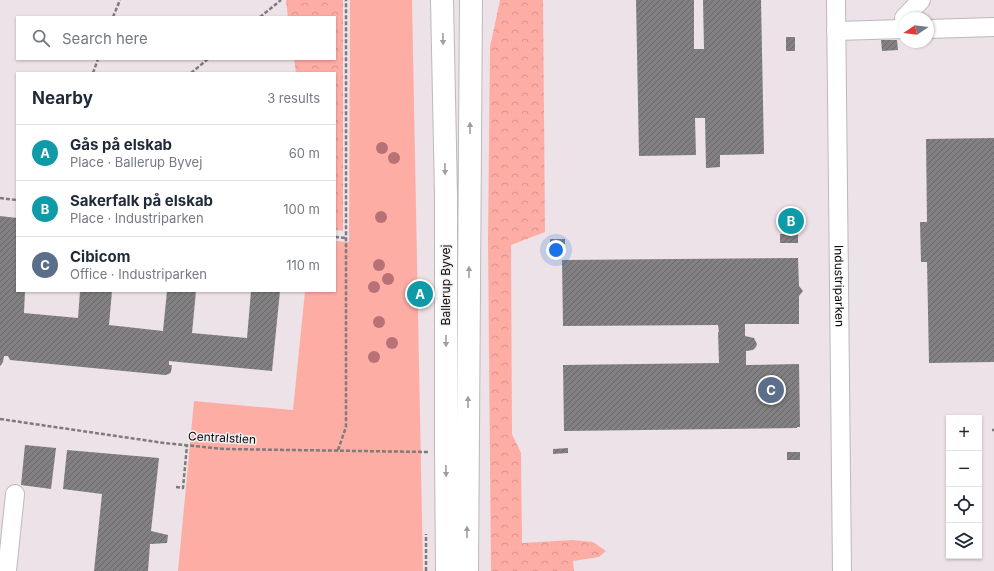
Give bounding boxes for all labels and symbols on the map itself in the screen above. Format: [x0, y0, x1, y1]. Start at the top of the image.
north arrow [898, 12, 934, 48]
one-way arrow [440, 33, 446, 46]
one-way arrow [467, 121, 473, 134]
one-way arrow [442, 163, 448, 176]
pin: B [778, 206, 804, 236]
your location [546, 240, 566, 260]
street label: Ballerup Byvej [438, 245, 453, 325]
street label: Industriparken [832, 245, 847, 327]
one-way arrow [466, 265, 472, 278]
pin: A [407, 279, 433, 309]
one-way arrow [443, 335, 449, 348]
pin: C [758, 375, 784, 405]
one-way arrow [465, 395, 471, 408]
street label: Centralstien [188, 428, 256, 447]
one-way arrow [443, 465, 449, 478]
one-way arrow [464, 525, 470, 538]

